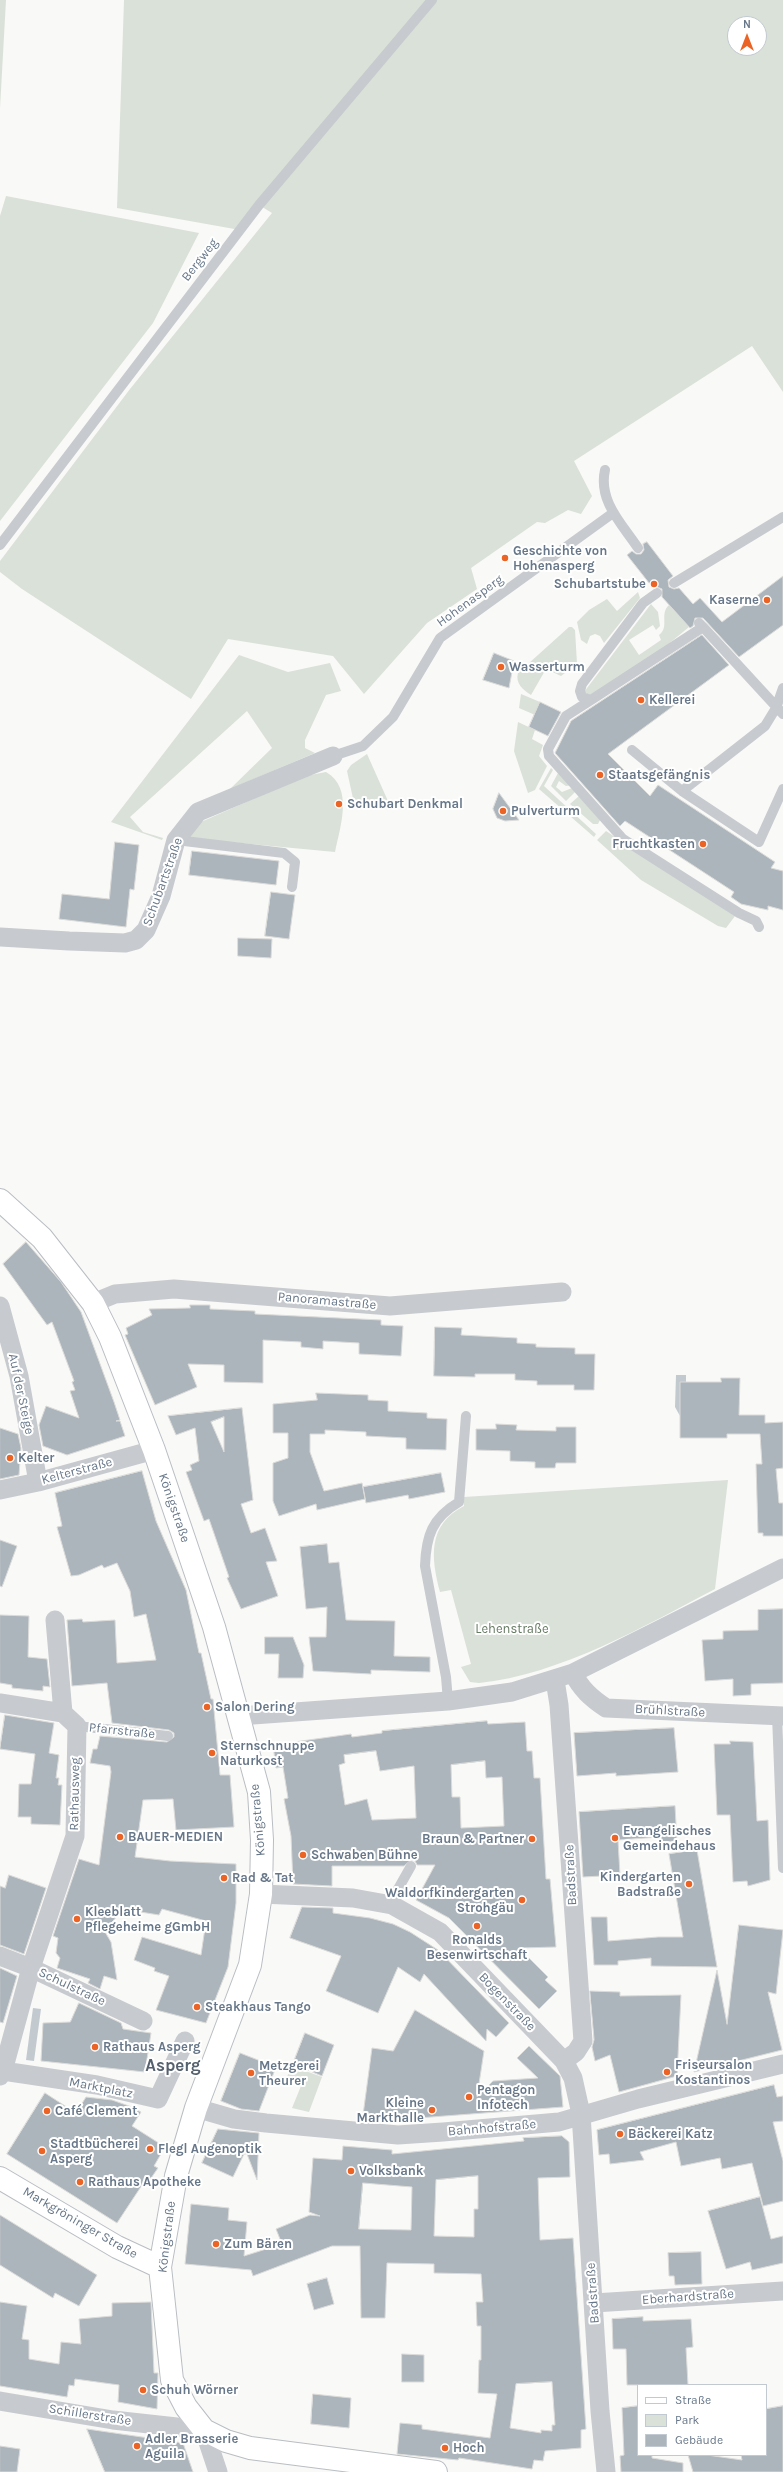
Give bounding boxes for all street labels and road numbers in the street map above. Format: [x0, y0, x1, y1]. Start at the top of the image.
street label: Bergweg [178, 235, 222, 285]
street label: Hohenasperg [434, 572, 506, 630]
street label: Schubartstraße [140, 836, 186, 928]
street label: Panoramastraße [277, 1289, 377, 1313]
street label: Auf der Steige [5, 1352, 37, 1436]
street label: Kelterstraße [40, 1454, 114, 1488]
street label: Königstraße [155, 1471, 193, 1545]
street label: Brühlstraße [634, 1701, 706, 1721]
street label: Pfarrstraße [88, 1720, 156, 1742]
street label: Rathausweg [67, 1757, 83, 1831]
street label: Königstraße [247, 1783, 269, 1857]
street label: Badstraße [562, 1844, 580, 1906]
street label: Schulstraße [36, 1965, 108, 2009]
street label: Bogenstraße [475, 1970, 539, 2034]
street label: Marktplatz [68, 2074, 134, 2102]
street label: Bahnhofstraße [447, 2116, 537, 2140]
street label: Markgröninger Straße [20, 2184, 140, 2262]
street label: Königstraße [155, 2200, 179, 2274]
street label: Badstraße [583, 2262, 603, 2324]
street label: Eberhardstraße [642, 2286, 734, 2308]
street label: Schillerstraße [48, 2401, 132, 2429]

